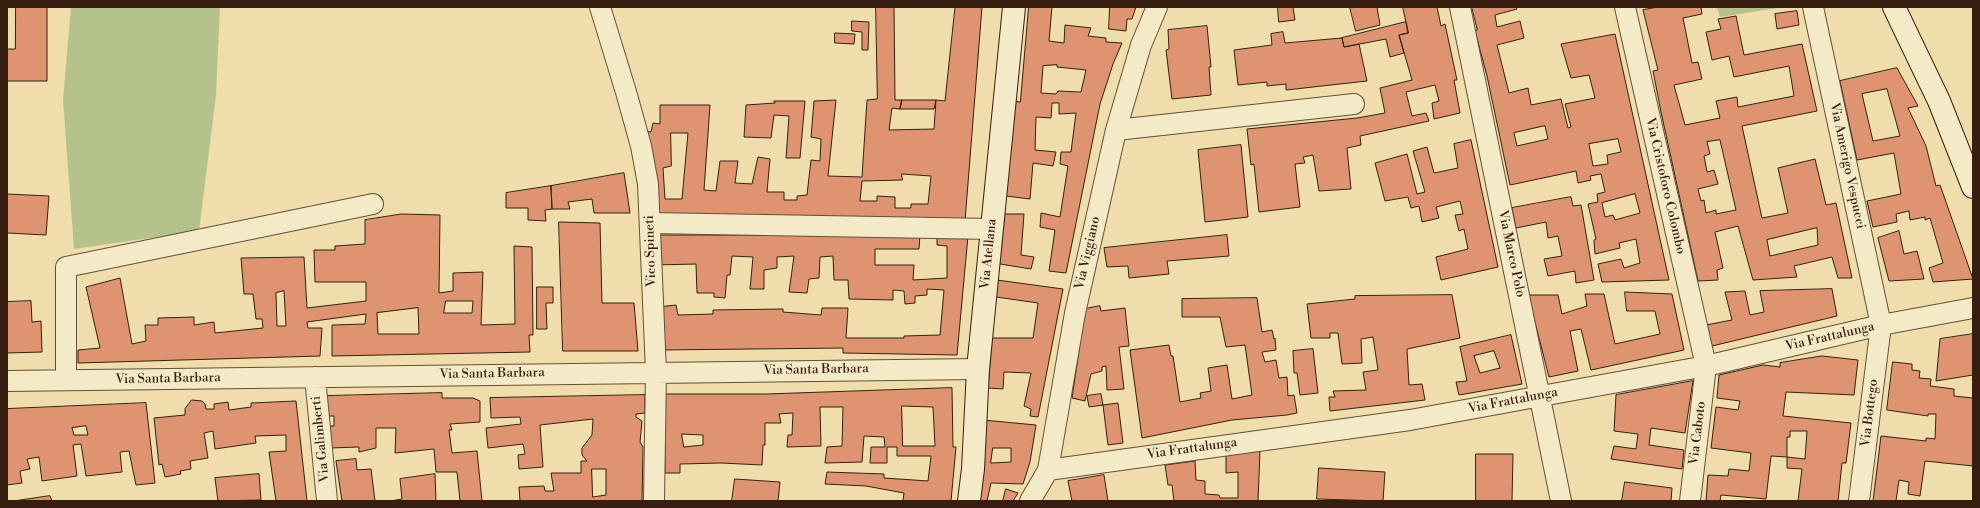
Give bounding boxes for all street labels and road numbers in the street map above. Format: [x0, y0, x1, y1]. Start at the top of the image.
street label: Via Amerigo Vespucci [1826, 101, 1868, 231]
street label: Via Cristoforo Colombo [1642, 116, 1688, 256]
street label: Via Marco Polo [1494, 209, 1528, 299]
street label: Vico Spineti [642, 215, 660, 287]
street label: Via Viggiano [1072, 215, 1104, 291]
street label: Via Atellana [978, 218, 1000, 290]
street label: Via Frattalunga [1784, 319, 1876, 355]
street label: Via Santa Barbara [763, 361, 869, 379]
street label: Via Santa Barbara [439, 365, 545, 383]
street label: Via Santa Barbara [115, 370, 221, 388]
street label: Via Bottego [1858, 378, 1882, 448]
street label: Via Frattalunga [1467, 385, 1559, 417]
street label: Via Galimberti [309, 395, 333, 483]
street label: Via Caboto [1686, 400, 1710, 466]
street label: Via Frattalunga [1146, 435, 1238, 463]

